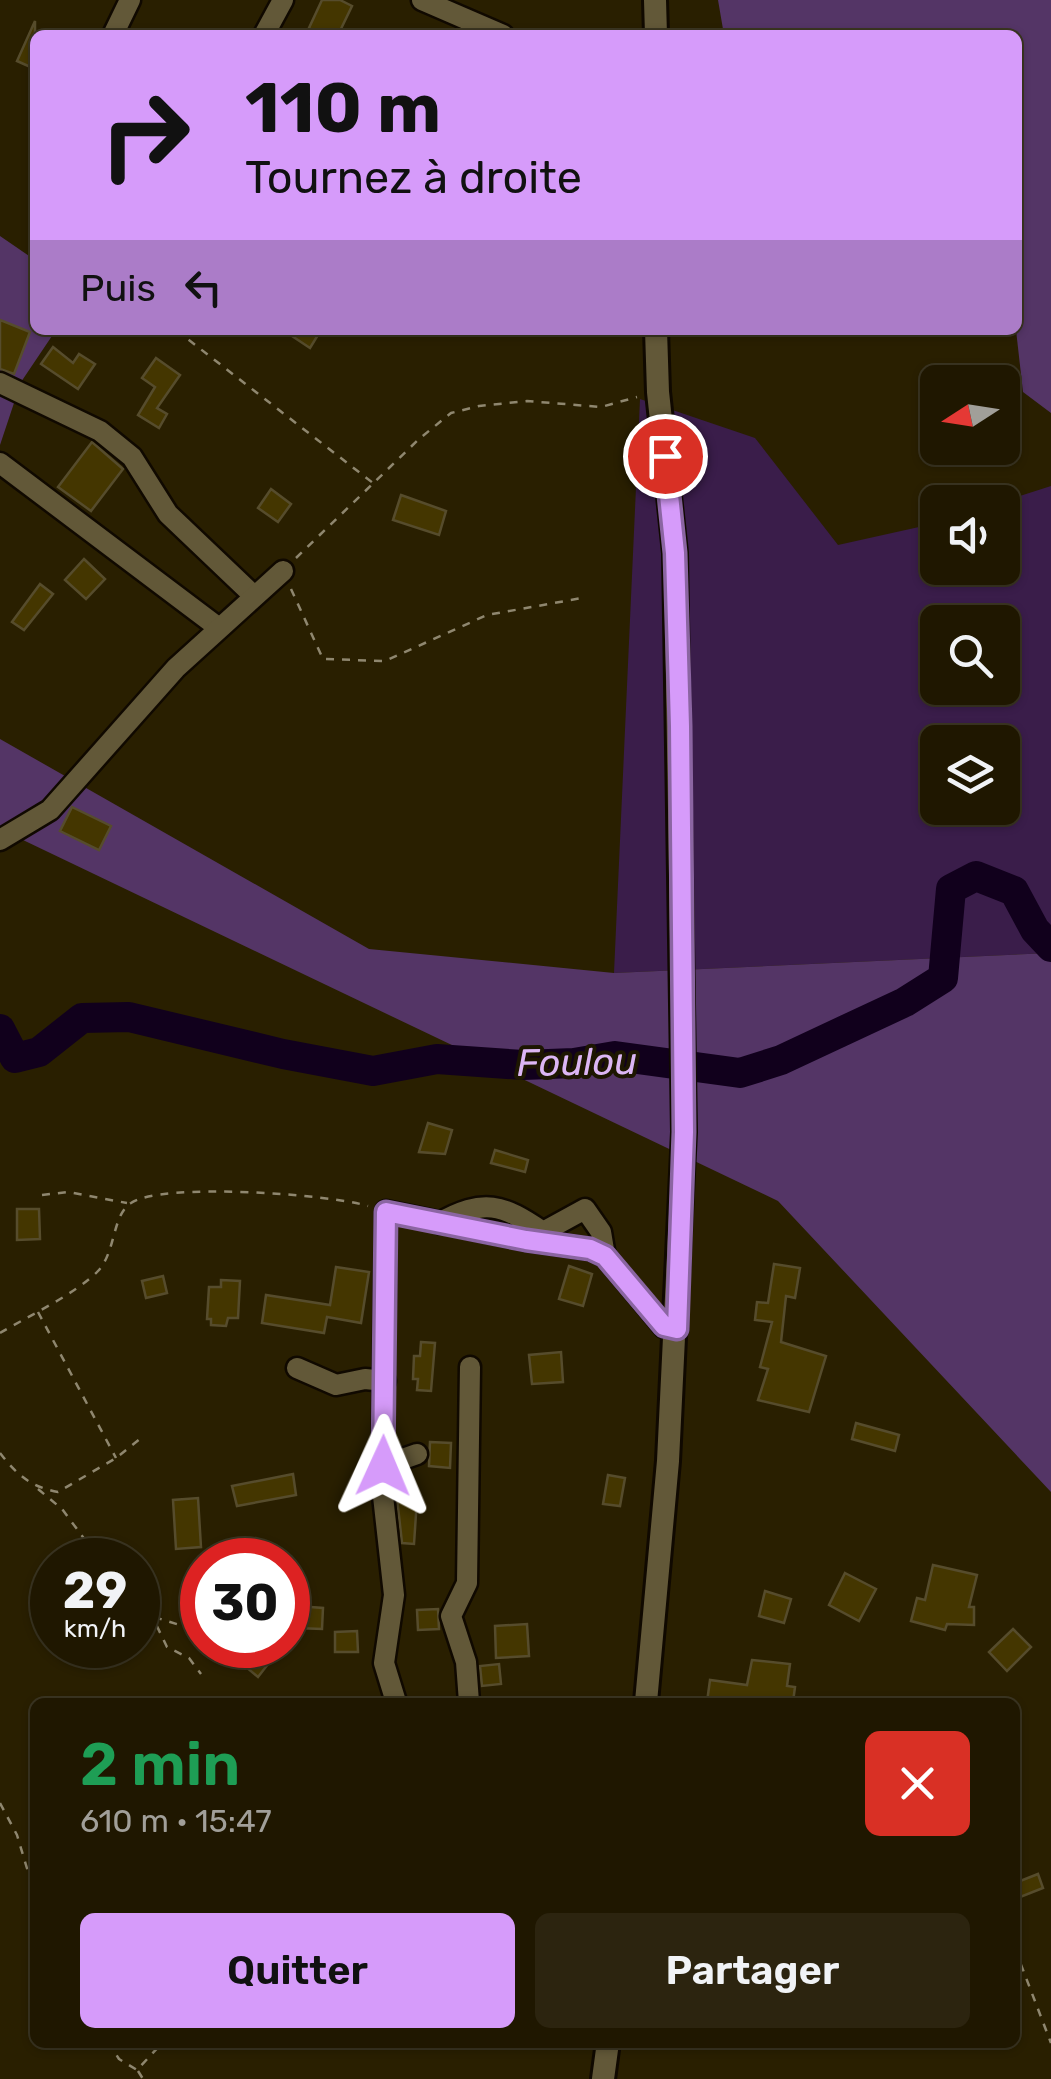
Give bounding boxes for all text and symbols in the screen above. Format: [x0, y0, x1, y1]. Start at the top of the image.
text: 110 m [245, 67, 441, 150]
icon: right [80, 70, 210, 200]
text: Tournez à droite [245, 151, 582, 204]
icon: left [176, 260, 231, 315]
text: Puis [80, 265, 156, 311]
north arrow [920, 365, 1020, 465]
map controls [920, 365, 1020, 825]
pin [623, 414, 708, 499]
icon: arrive [638, 429, 693, 484]
button: sound [920, 485, 1020, 585]
button: search [920, 605, 1020, 705]
button: layers [920, 725, 1020, 825]
water label: Foulou [516, 1038, 638, 1086]
position arrow [331, 1414, 435, 1518]
speed limit sign: 30 [180, 1538, 310, 1668]
text: 29 [63, 1561, 127, 1621]
text: km/h [64, 1614, 126, 1643]
text: 2 min [80, 1729, 240, 1800]
button: close [865, 1731, 970, 1836]
text: 610 m · 15:47 [80, 1802, 272, 1840]
button: Quitter [80, 1913, 515, 2028]
button: Partager [535, 1913, 970, 2028]

